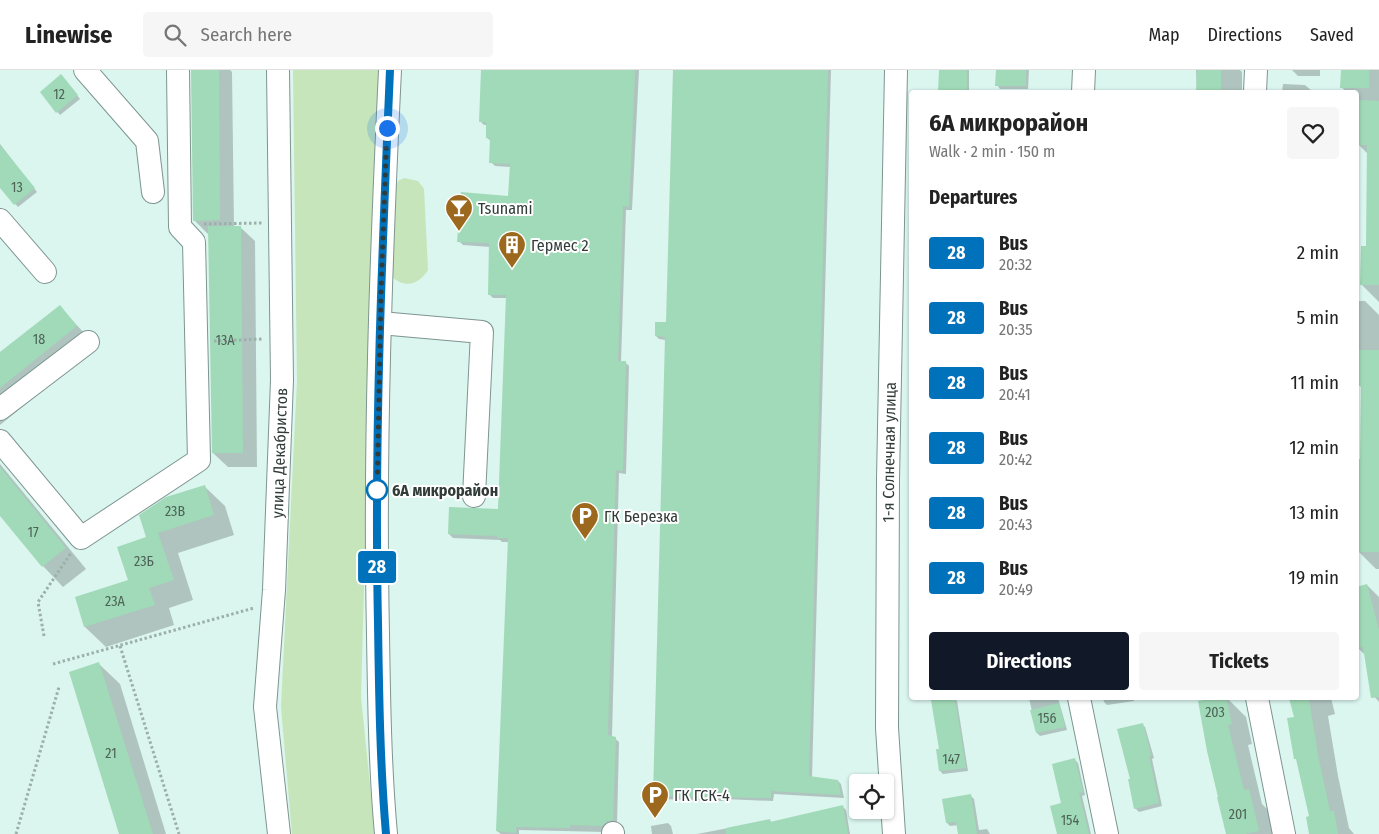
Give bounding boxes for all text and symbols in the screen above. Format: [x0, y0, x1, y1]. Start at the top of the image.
search box [143, 12, 493, 57]
text: Linewise [25, 21, 113, 49]
icon: search [161, 21, 189, 49]
text: Search here [201, 23, 292, 46]
text: Map [1148, 24, 1180, 46]
text: Directions [1208, 24, 1282, 46]
text: Saved [1310, 24, 1354, 46]
house number: 12 [53, 86, 65, 103]
button: heart [1287, 107, 1339, 159]
text: 6А микрорайон [929, 109, 1088, 137]
your location [375, 116, 400, 141]
text: Walk · 2 min · 150 m [929, 142, 1055, 161]
house number: 13 [11, 179, 23, 196]
text: Departures [929, 186, 1017, 209]
bar icon: Tsunami [444, 193, 474, 232]
place label: Tsunami [478, 199, 532, 218]
building icon: Гермес 2 [497, 230, 527, 269]
text: Bus [999, 232, 1028, 255]
place label: Гермес 2 [531, 236, 588, 255]
text: 2 min [1297, 241, 1339, 264]
text: 28 [948, 242, 965, 264]
text: 20:32 [999, 255, 1032, 274]
text: Bus [999, 297, 1028, 320]
text: 5 min [1296, 306, 1339, 329]
text: 28 [948, 307, 965, 329]
text: 20:35 [999, 320, 1033, 339]
house number: 18 [33, 331, 45, 348]
house number: 13А [215, 332, 235, 349]
text: Bus [999, 362, 1028, 385]
text: 11 min [1291, 371, 1339, 394]
text: 28 [948, 372, 965, 394]
street label: 1-я Солнечная улица [879, 382, 900, 523]
text: 20:41 [999, 385, 1031, 404]
street label: улица Декабристов [268, 387, 291, 519]
text: Bus [999, 427, 1028, 450]
text: 12 min [1289, 436, 1339, 459]
text: 28 [948, 437, 965, 459]
text: 20:42 [999, 450, 1032, 469]
marker: 6А микрорайон [366, 479, 388, 501]
place label: 6А микрорайон [392, 481, 498, 500]
text: Bus [999, 492, 1028, 515]
parking icon: ГК Березка [570, 501, 600, 540]
text: 13 min [1289, 501, 1339, 524]
text: 28 [948, 502, 965, 524]
house number: 23В [165, 503, 185, 520]
place label: ГК Березка [604, 507, 678, 526]
text: 20:43 [999, 515, 1032, 534]
house number: 17 [27, 524, 39, 541]
line badge: 28 [354, 551, 400, 583]
house number: 23Б [134, 553, 154, 570]
text: 28 [368, 556, 386, 578]
text: Bus [999, 557, 1028, 580]
text: 19 min [1288, 566, 1339, 589]
text: 28 [948, 567, 965, 589]
text: 20:49 [999, 580, 1033, 599]
house number: 23А [105, 593, 126, 610]
button: Directions [929, 632, 1129, 690]
button: Tickets [1139, 632, 1339, 690]
house number: 203 [1205, 704, 1225, 721]
house number: 156 [1038, 710, 1056, 727]
house number: 21 [105, 745, 117, 762]
house number: 147 [942, 751, 960, 768]
map controls [849, 774, 894, 819]
button: locate [849, 774, 894, 819]
parking icon: ГК ГСК-4 [640, 780, 670, 819]
place label: ГК ГСК-4 [674, 786, 730, 805]
house number: 201 [1229, 806, 1247, 823]
house number: 154 [1061, 812, 1080, 829]

